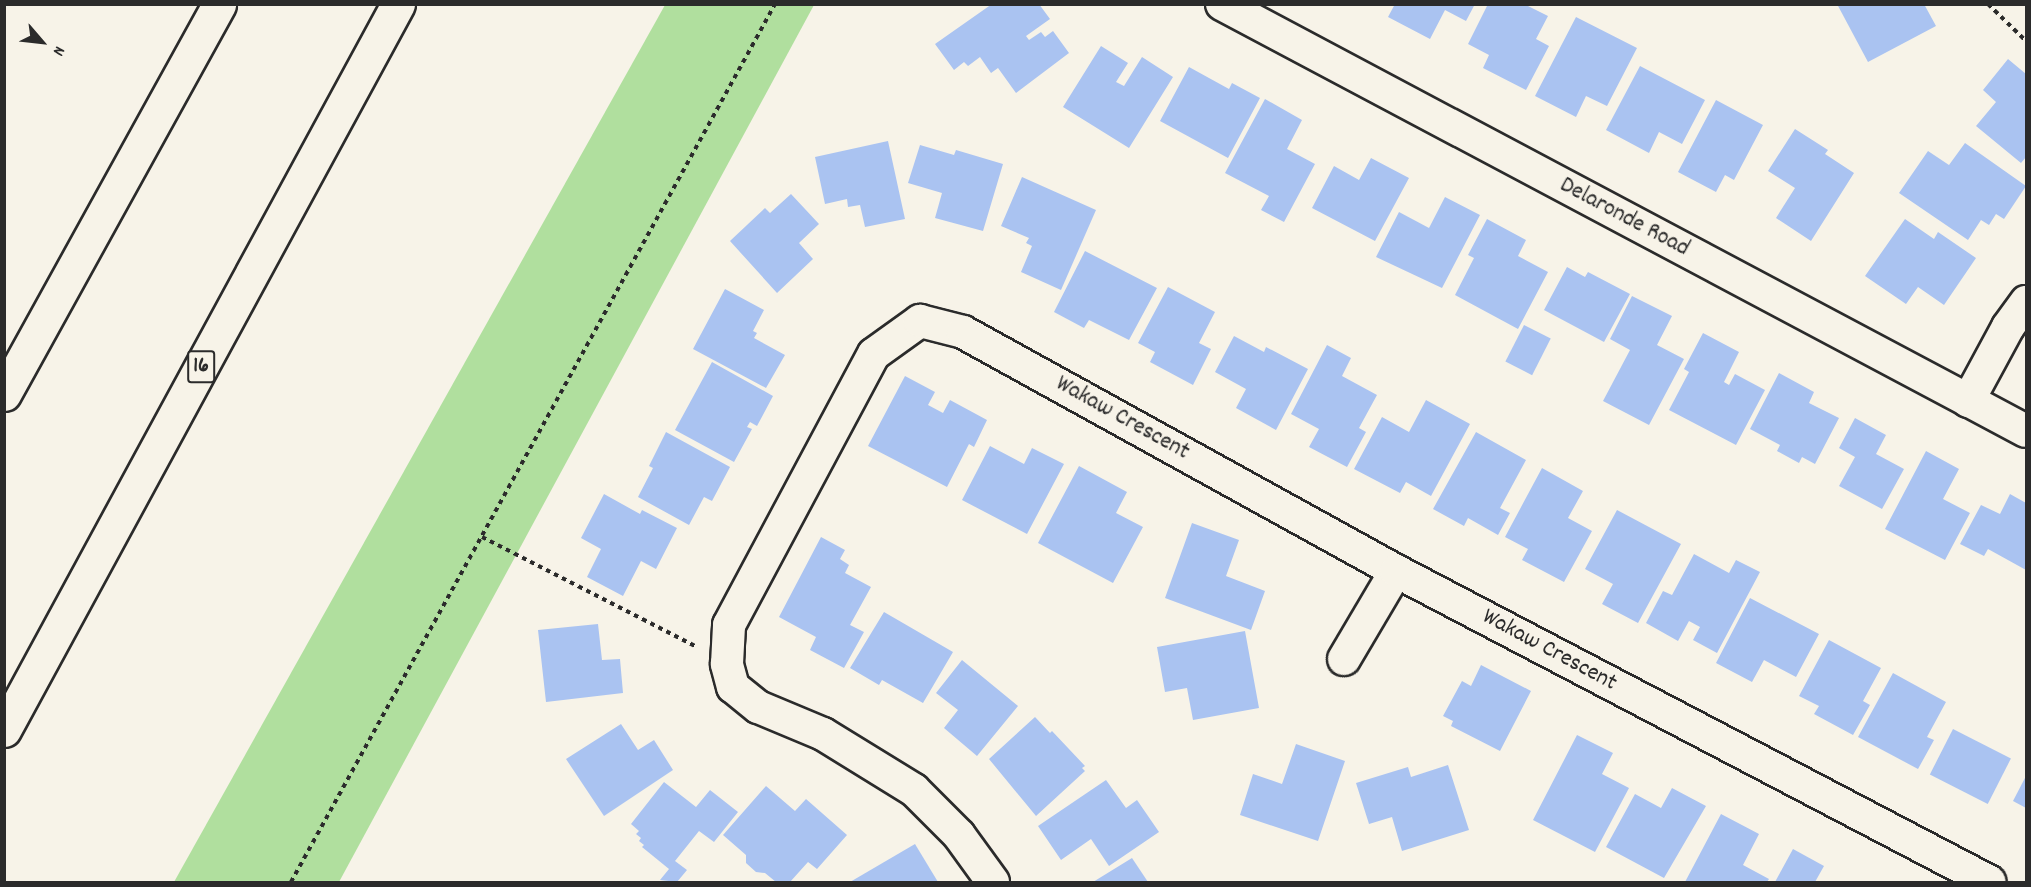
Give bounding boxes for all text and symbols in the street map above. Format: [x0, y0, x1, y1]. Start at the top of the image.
north arrow [12, 12, 72, 72]
text: N [46, 42, 70, 60]
street label: Delaronde Road [1554, 172, 1694, 264]
road number: 16 [186, 348, 216, 386]
street label: Wakaw Crescent [1050, 370, 1194, 468]
street label: Wakaw Crescent [1477, 603, 1621, 699]

